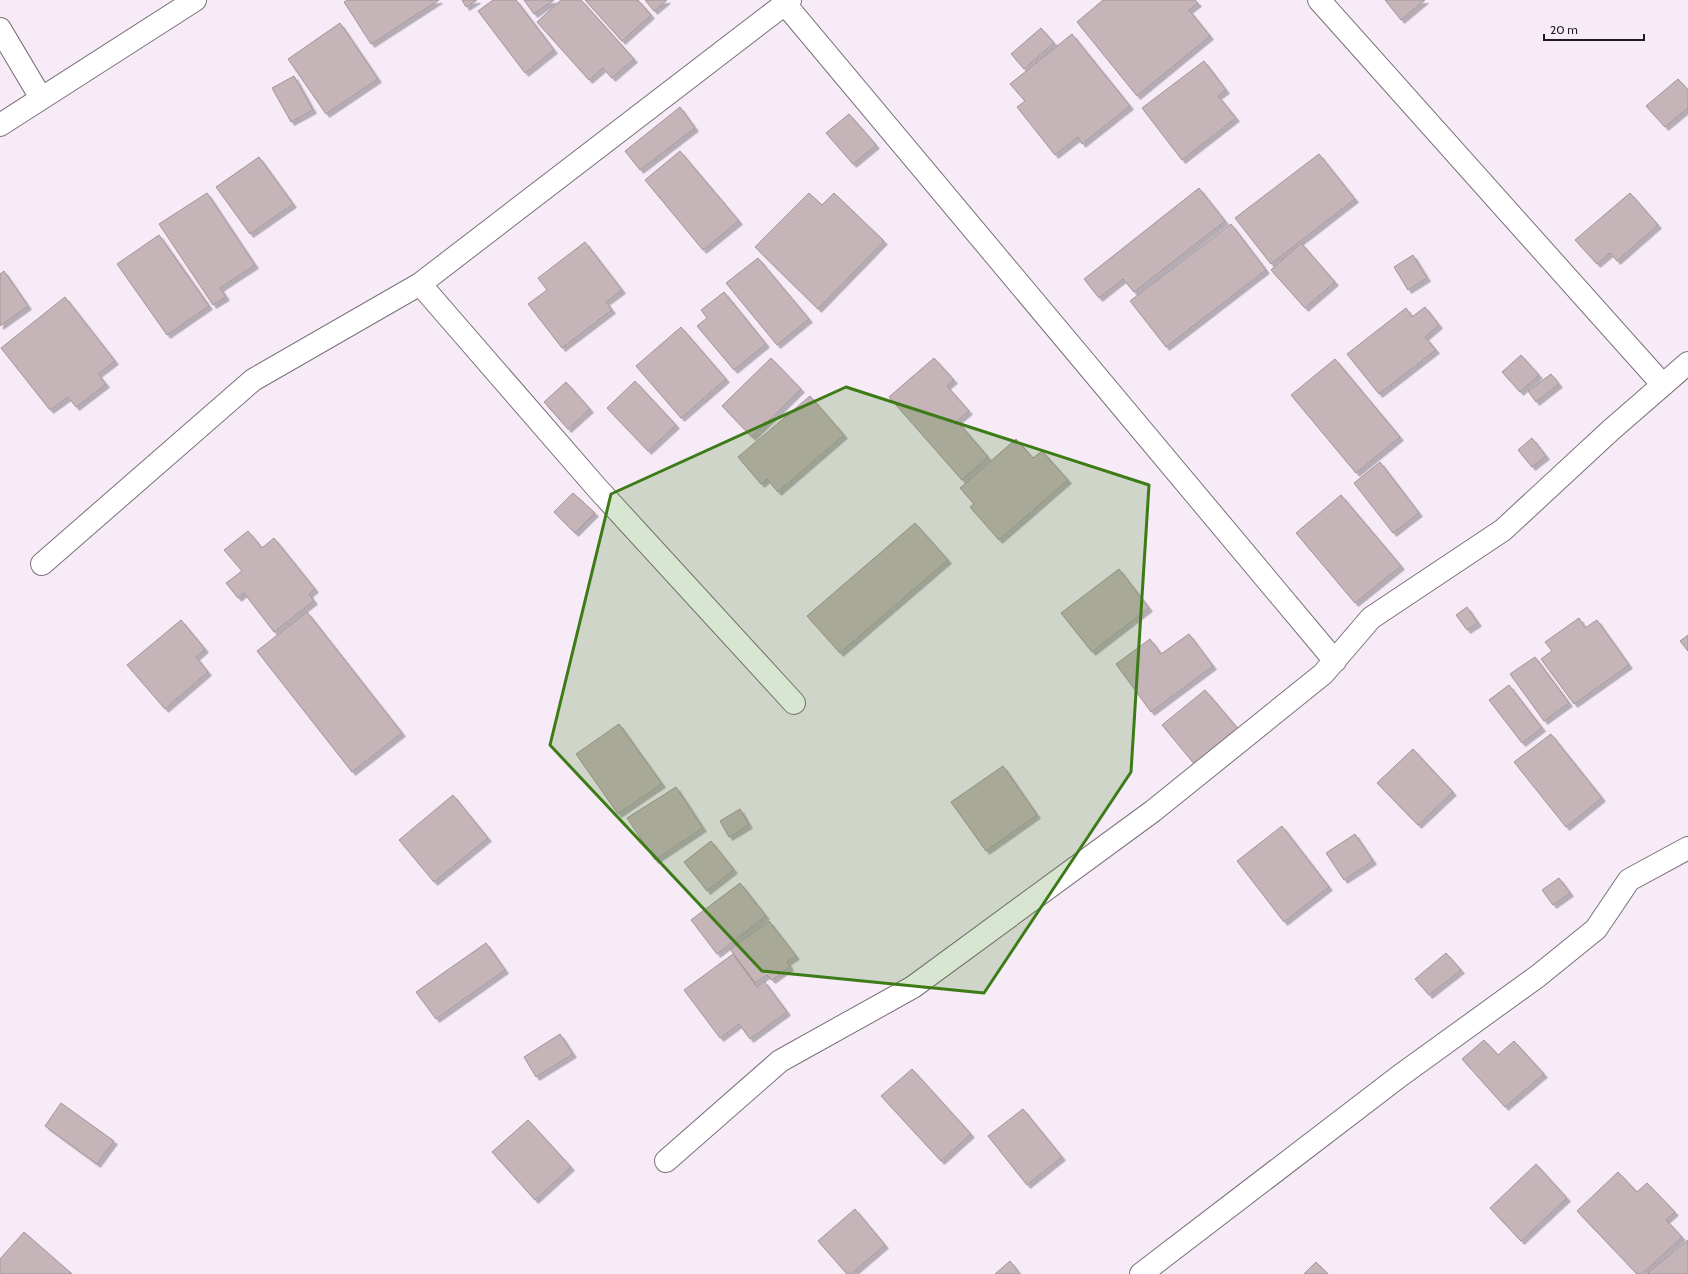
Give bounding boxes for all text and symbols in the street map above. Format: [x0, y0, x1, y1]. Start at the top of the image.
scale bar [1544, 16, 1644, 42]
text: 20 m [1550, 22, 1578, 37]

